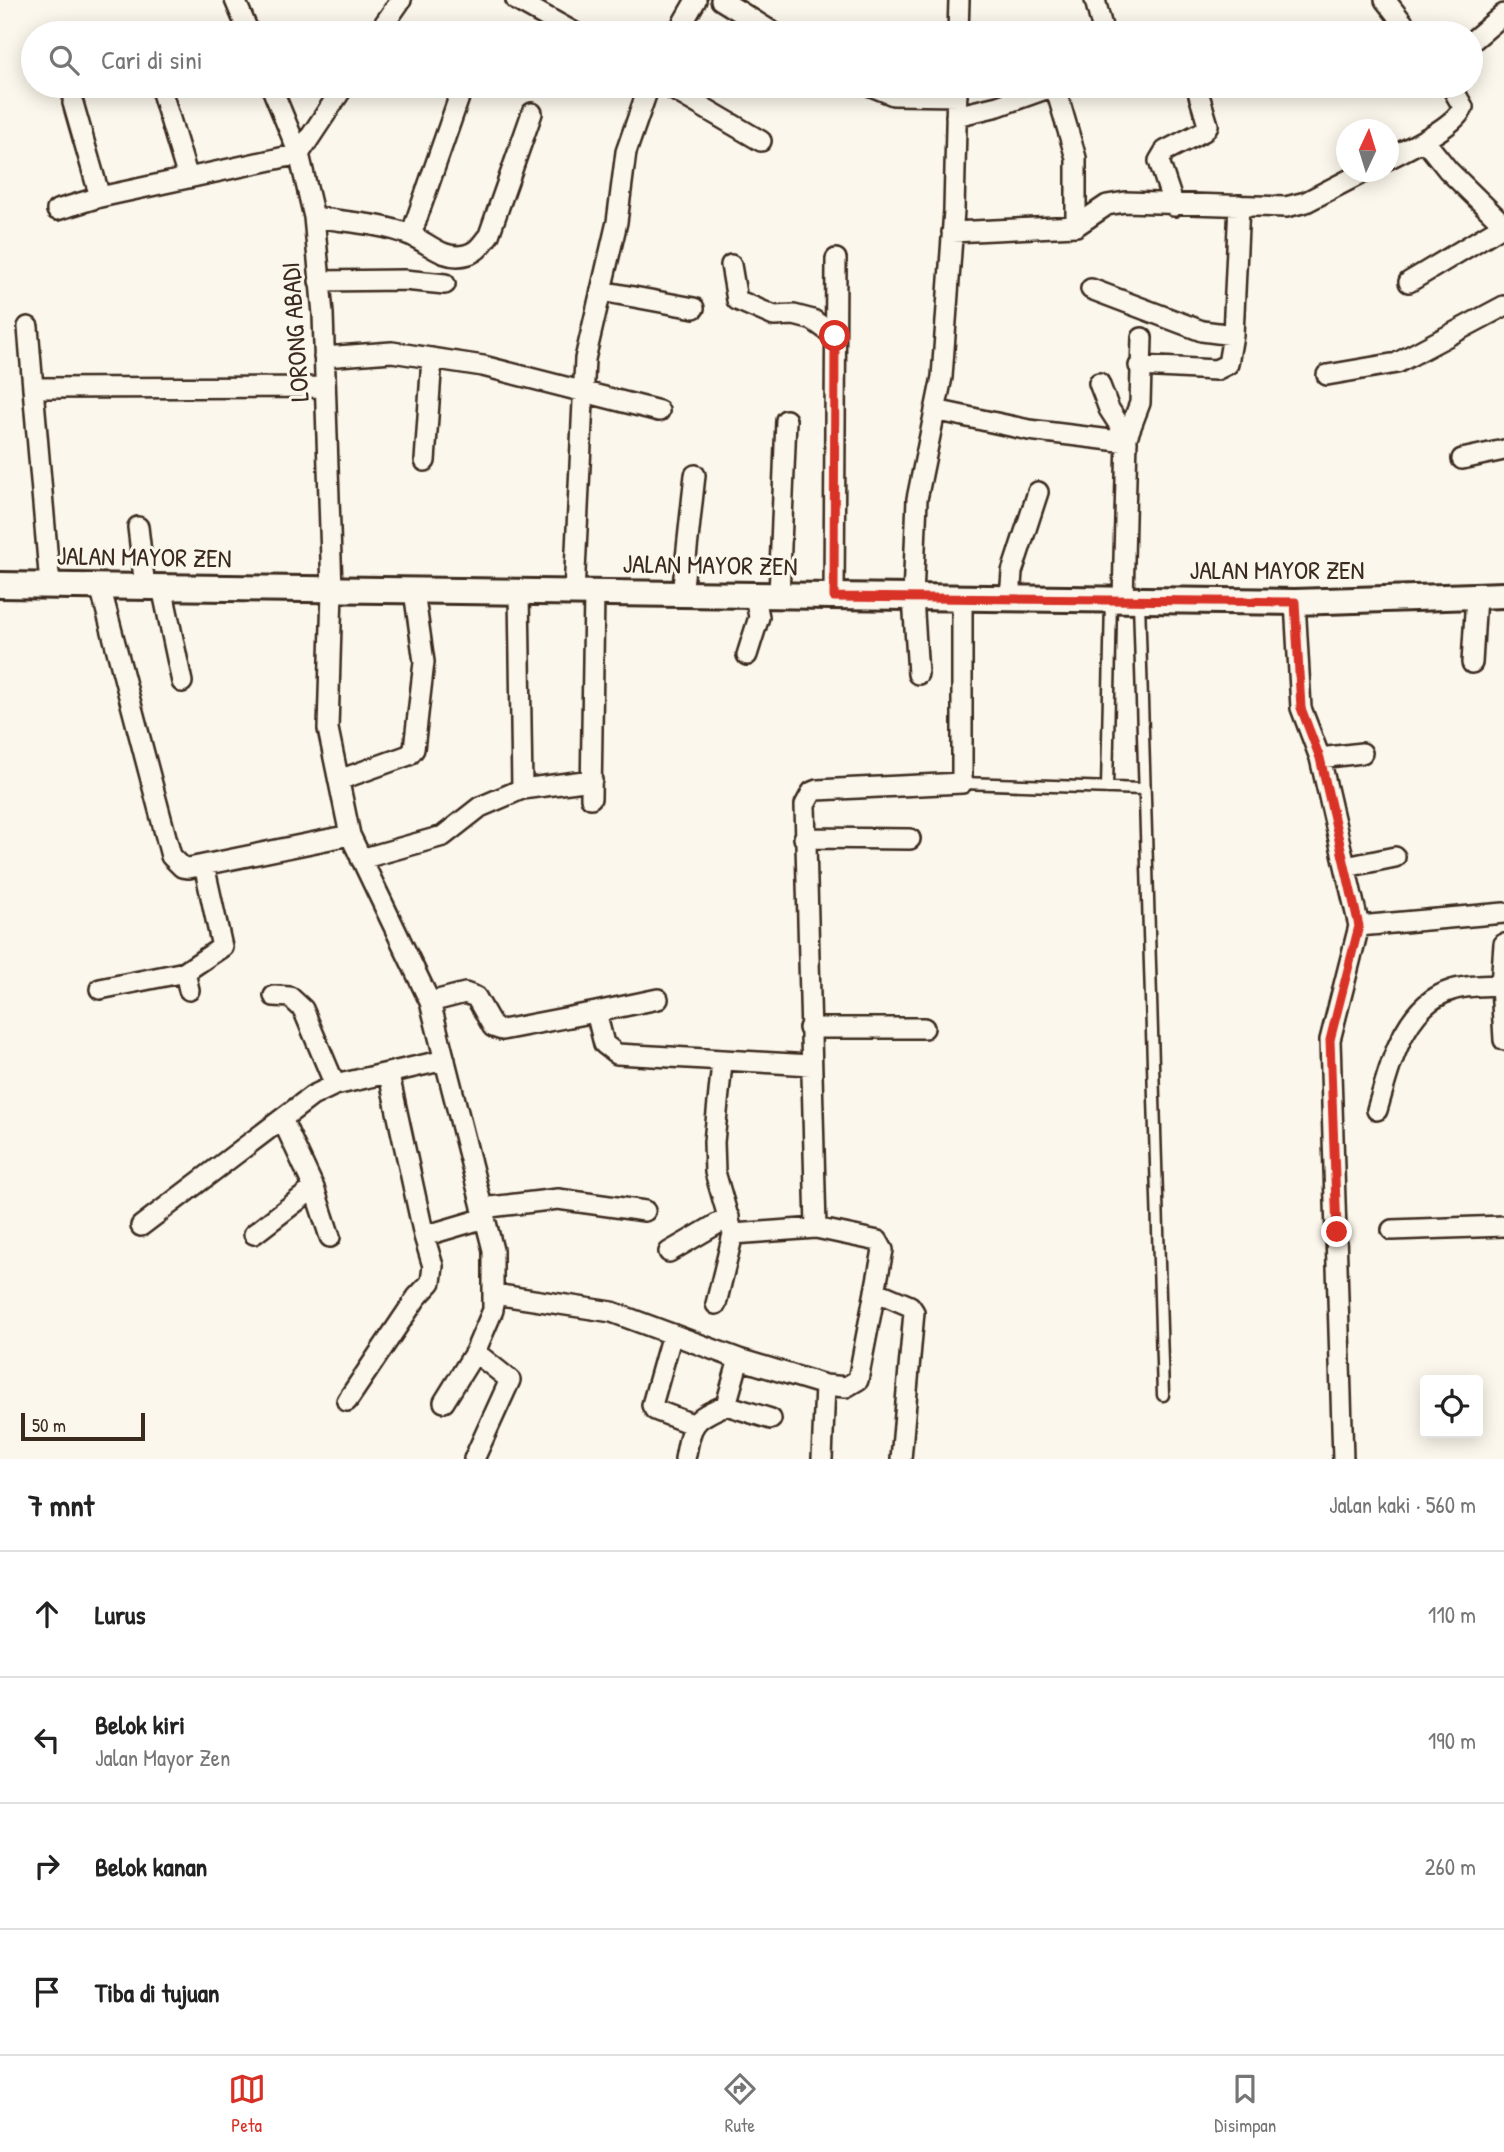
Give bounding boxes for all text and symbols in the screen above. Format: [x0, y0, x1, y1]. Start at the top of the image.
search box [21, 21, 1483, 98]
icon: search [45, 41, 83, 79]
text: Cari di sini [101, 42, 203, 77]
north arrow [1336, 119, 1399, 182]
street label: LORONG ABADI [272, 261, 317, 403]
route start [819, 320, 850, 351]
street label: JALAN MAYOR ZEN [56, 537, 232, 576]
street label: JALAN MAYOR ZEN [622, 545, 798, 584]
street label: JALAN MAYOR ZEN [1190, 552, 1364, 587]
route end [1321, 1216, 1352, 1247]
map controls [1420, 1375, 1483, 1438]
button: locate [1420, 1375, 1483, 1438]
scale bar [21, 1410, 145, 1442]
text: 50 m [32, 1412, 66, 1438]
text: 7 mnt [28, 1485, 94, 1525]
text: Jalan kaki · 560 m [1329, 1489, 1476, 1520]
icon: ahead [28, 1595, 66, 1633]
text: Lurus [95, 1597, 146, 1632]
text: 110 m [1428, 1599, 1476, 1630]
text: Belok kiri [95, 1707, 185, 1742]
icon: left [28, 1721, 66, 1759]
text: 190 m [1428, 1725, 1476, 1756]
text: Jalan Mayor Zen [95, 1742, 230, 1773]
icon: right [28, 1847, 66, 1885]
text: Belok kanan [95, 1849, 207, 1884]
text: 260 m [1425, 1851, 1476, 1882]
icon: arrive [28, 1973, 66, 2011]
text: Tiba di tujuan [95, 1975, 220, 2010]
tab: Peta [228, 2070, 266, 2138]
tab: Rute [721, 2070, 759, 2138]
tab: Disimpan [1214, 2070, 1276, 2138]

